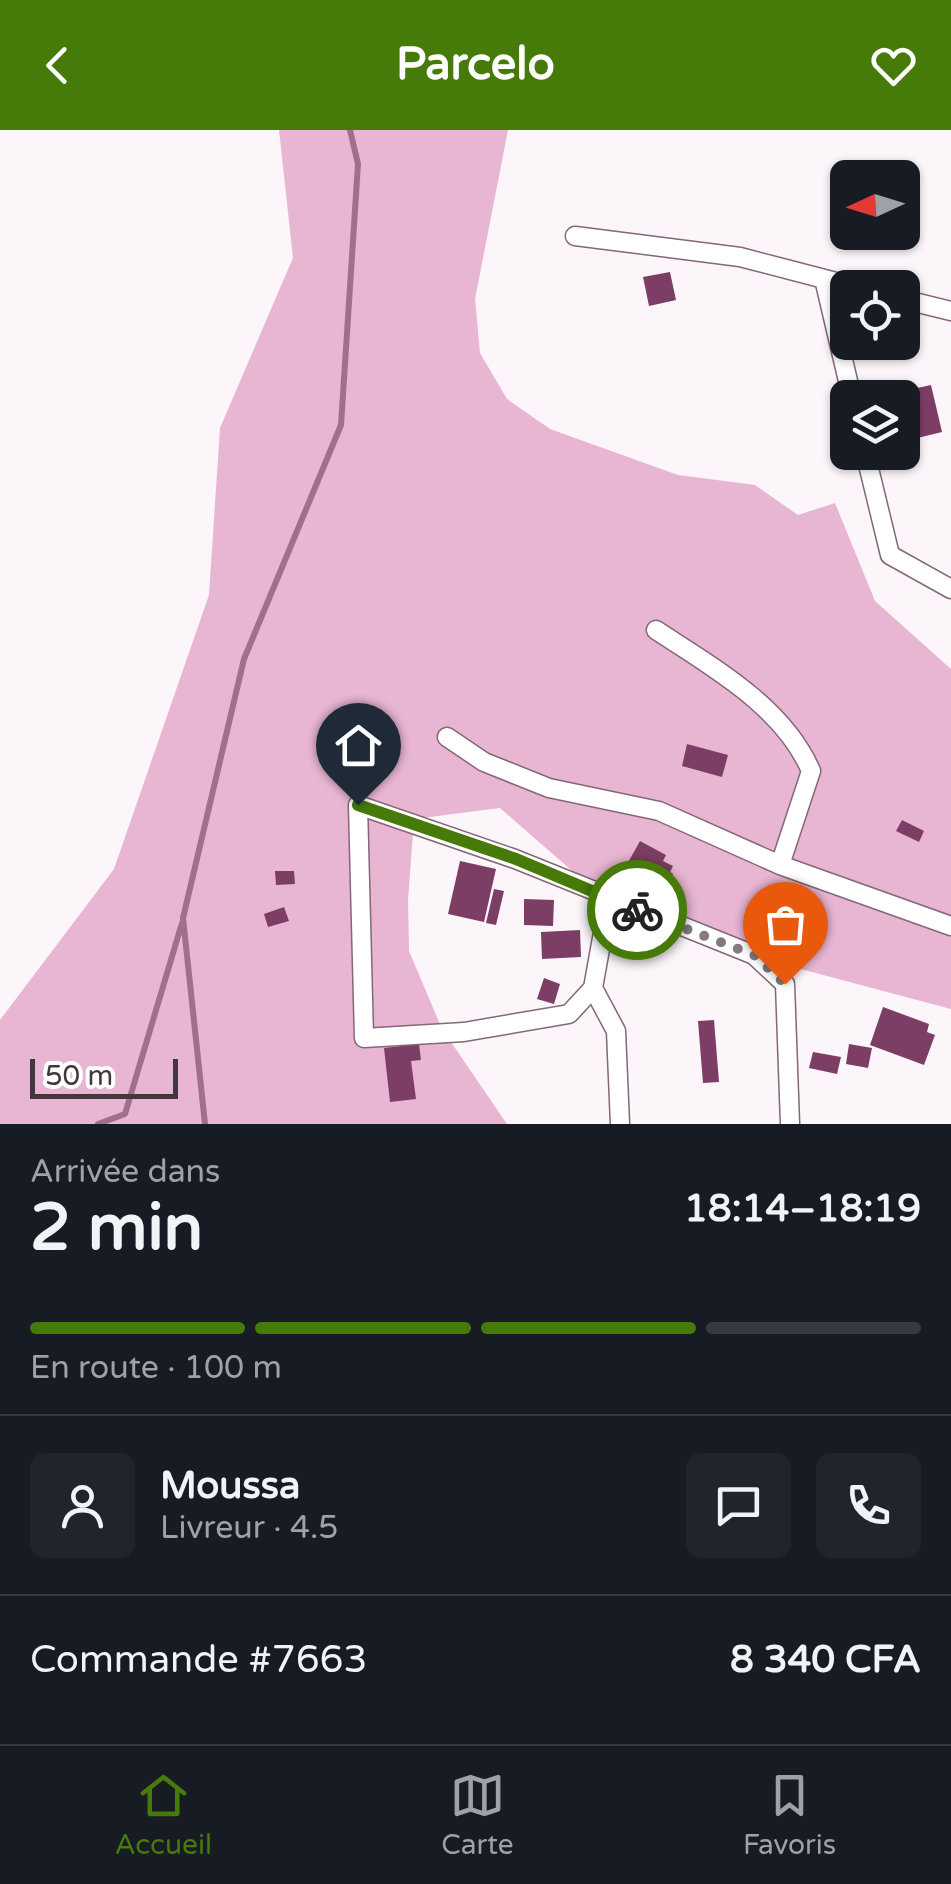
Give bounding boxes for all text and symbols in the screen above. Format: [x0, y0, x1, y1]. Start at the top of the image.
icon: back [30, 38, 85, 93]
text: Parcelo [396, 38, 555, 92]
icon: heart [866, 38, 921, 93]
north arrow [830, 160, 920, 250]
map controls [830, 160, 920, 470]
button: locate [830, 270, 920, 360]
button: layers [830, 380, 920, 470]
pin [316, 703, 401, 806]
icon: home [331, 718, 386, 773]
courier [587, 860, 687, 960]
pin [743, 882, 828, 985]
icon: bike [610, 883, 665, 938]
icon: bag [758, 897, 813, 952]
scale bar [30, 1054, 178, 1098]
text: 50 m [45, 1059, 113, 1093]
text: Arrivée dans [30, 1153, 220, 1191]
text: 18:14–18:19 [684, 1186, 921, 1232]
text: 2 min [30, 1189, 203, 1268]
text: En route · 100 m [30, 1349, 282, 1387]
button: person [30, 1453, 135, 1558]
button: chat [686, 1453, 791, 1558]
button: phone [816, 1453, 921, 1558]
text: Moussa [160, 1463, 300, 1509]
text: Livreur · 4.5 [160, 1509, 338, 1547]
text: Commande #7663 [30, 1637, 367, 1683]
text: 8 340 CFA [730, 1637, 921, 1683]
tab: Accueil [115, 1768, 212, 1862]
tab: Carte [441, 1768, 514, 1862]
tab: Favoris [743, 1768, 836, 1862]

